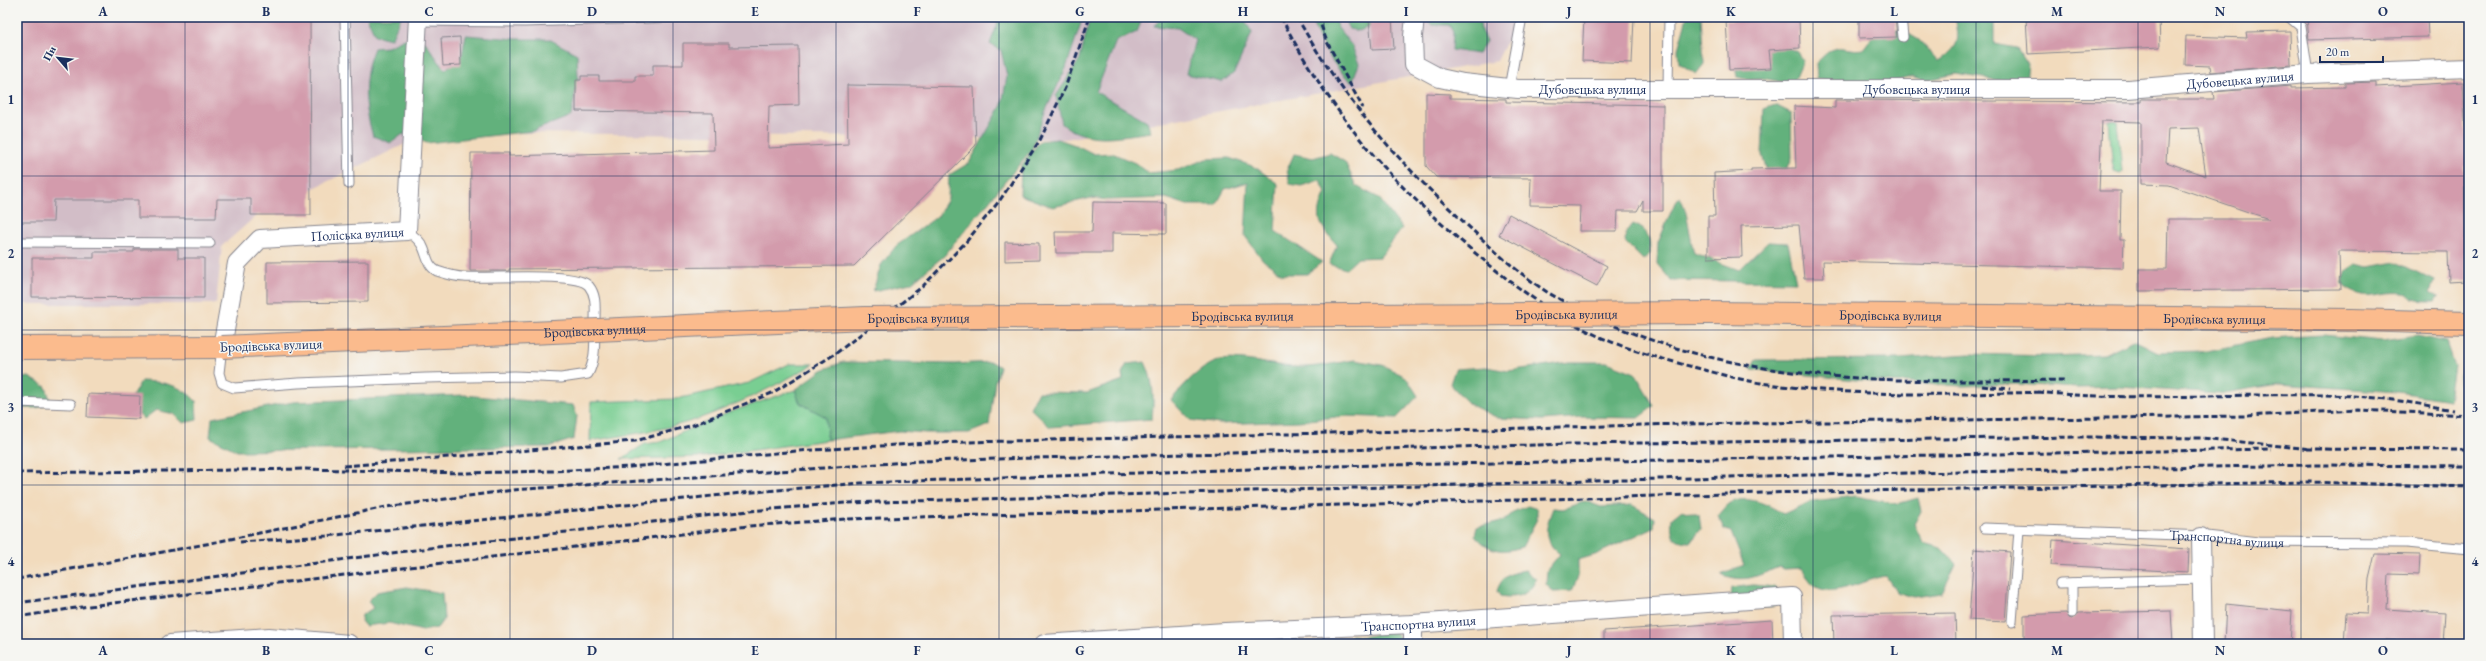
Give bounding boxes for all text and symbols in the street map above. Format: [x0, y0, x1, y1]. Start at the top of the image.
text: A [97, 3, 108, 20]
text: B [262, 3, 270, 20]
text: C [424, 3, 434, 20]
text: D [587, 3, 597, 20]
text: E [751, 3, 759, 20]
text: F [913, 3, 921, 20]
text: G [1075, 3, 1085, 20]
text: H [1238, 3, 1249, 20]
text: I [1404, 3, 1409, 20]
text: J [1565, 3, 1572, 20]
text: K [1726, 3, 1737, 20]
text: L [1890, 3, 1898, 20]
text: M [2051, 3, 2063, 20]
text: N [2215, 3, 2226, 20]
text: O [2378, 3, 2388, 20]
north arrow [38, 38, 78, 78]
scale bar [2320, 38, 2383, 64]
text: Пн [39, 43, 59, 63]
text: 20 m [2326, 44, 2350, 60]
street label: Дубовецька вулиця [2186, 66, 2294, 93]
street label: Дубовецька вулиця [1539, 80, 1646, 98]
street label: Дубовецька вулиця [1863, 80, 1970, 98]
text: 1 [8, 91, 15, 108]
text: 1 [2472, 91, 2479, 108]
street label: Поліська вулиця [310, 222, 404, 245]
text: 2 [8, 245, 15, 262]
text: 2 [2472, 245, 2479, 262]
street label: Бродівська вулиця [1515, 305, 1618, 323]
street label: Бродівська вулиця [1839, 305, 1942, 325]
street label: Бродівська вулиця [1191, 306, 1294, 325]
street label: Бродівська вулиця [867, 308, 970, 327]
street label: Бродівська вулиця [2163, 309, 2266, 328]
street label: Бродівська вулиця [543, 319, 646, 342]
street label: Бродівська вулиця [219, 334, 323, 356]
text: 3 [8, 399, 15, 416]
text: 3 [2472, 399, 2479, 416]
street label: Транспортна вулиця [2169, 526, 2284, 551]
text: 4 [8, 553, 15, 570]
text: 4 [2472, 553, 2479, 570]
street label: Транспортна вулиця [1360, 611, 1477, 635]
text: A [97, 642, 108, 659]
text: B [262, 642, 270, 659]
text: C [424, 642, 434, 659]
text: D [587, 642, 597, 659]
text: E [751, 642, 759, 659]
text: F [913, 642, 921, 659]
text: G [1075, 642, 1085, 659]
text: H [1238, 642, 1249, 659]
text: I [1404, 642, 1409, 659]
text: J [1565, 642, 1572, 659]
text: K [1726, 642, 1737, 659]
text: L [1890, 642, 1898, 659]
text: M [2051, 642, 2063, 659]
text: N [2215, 642, 2226, 659]
text: O [2378, 642, 2388, 659]

